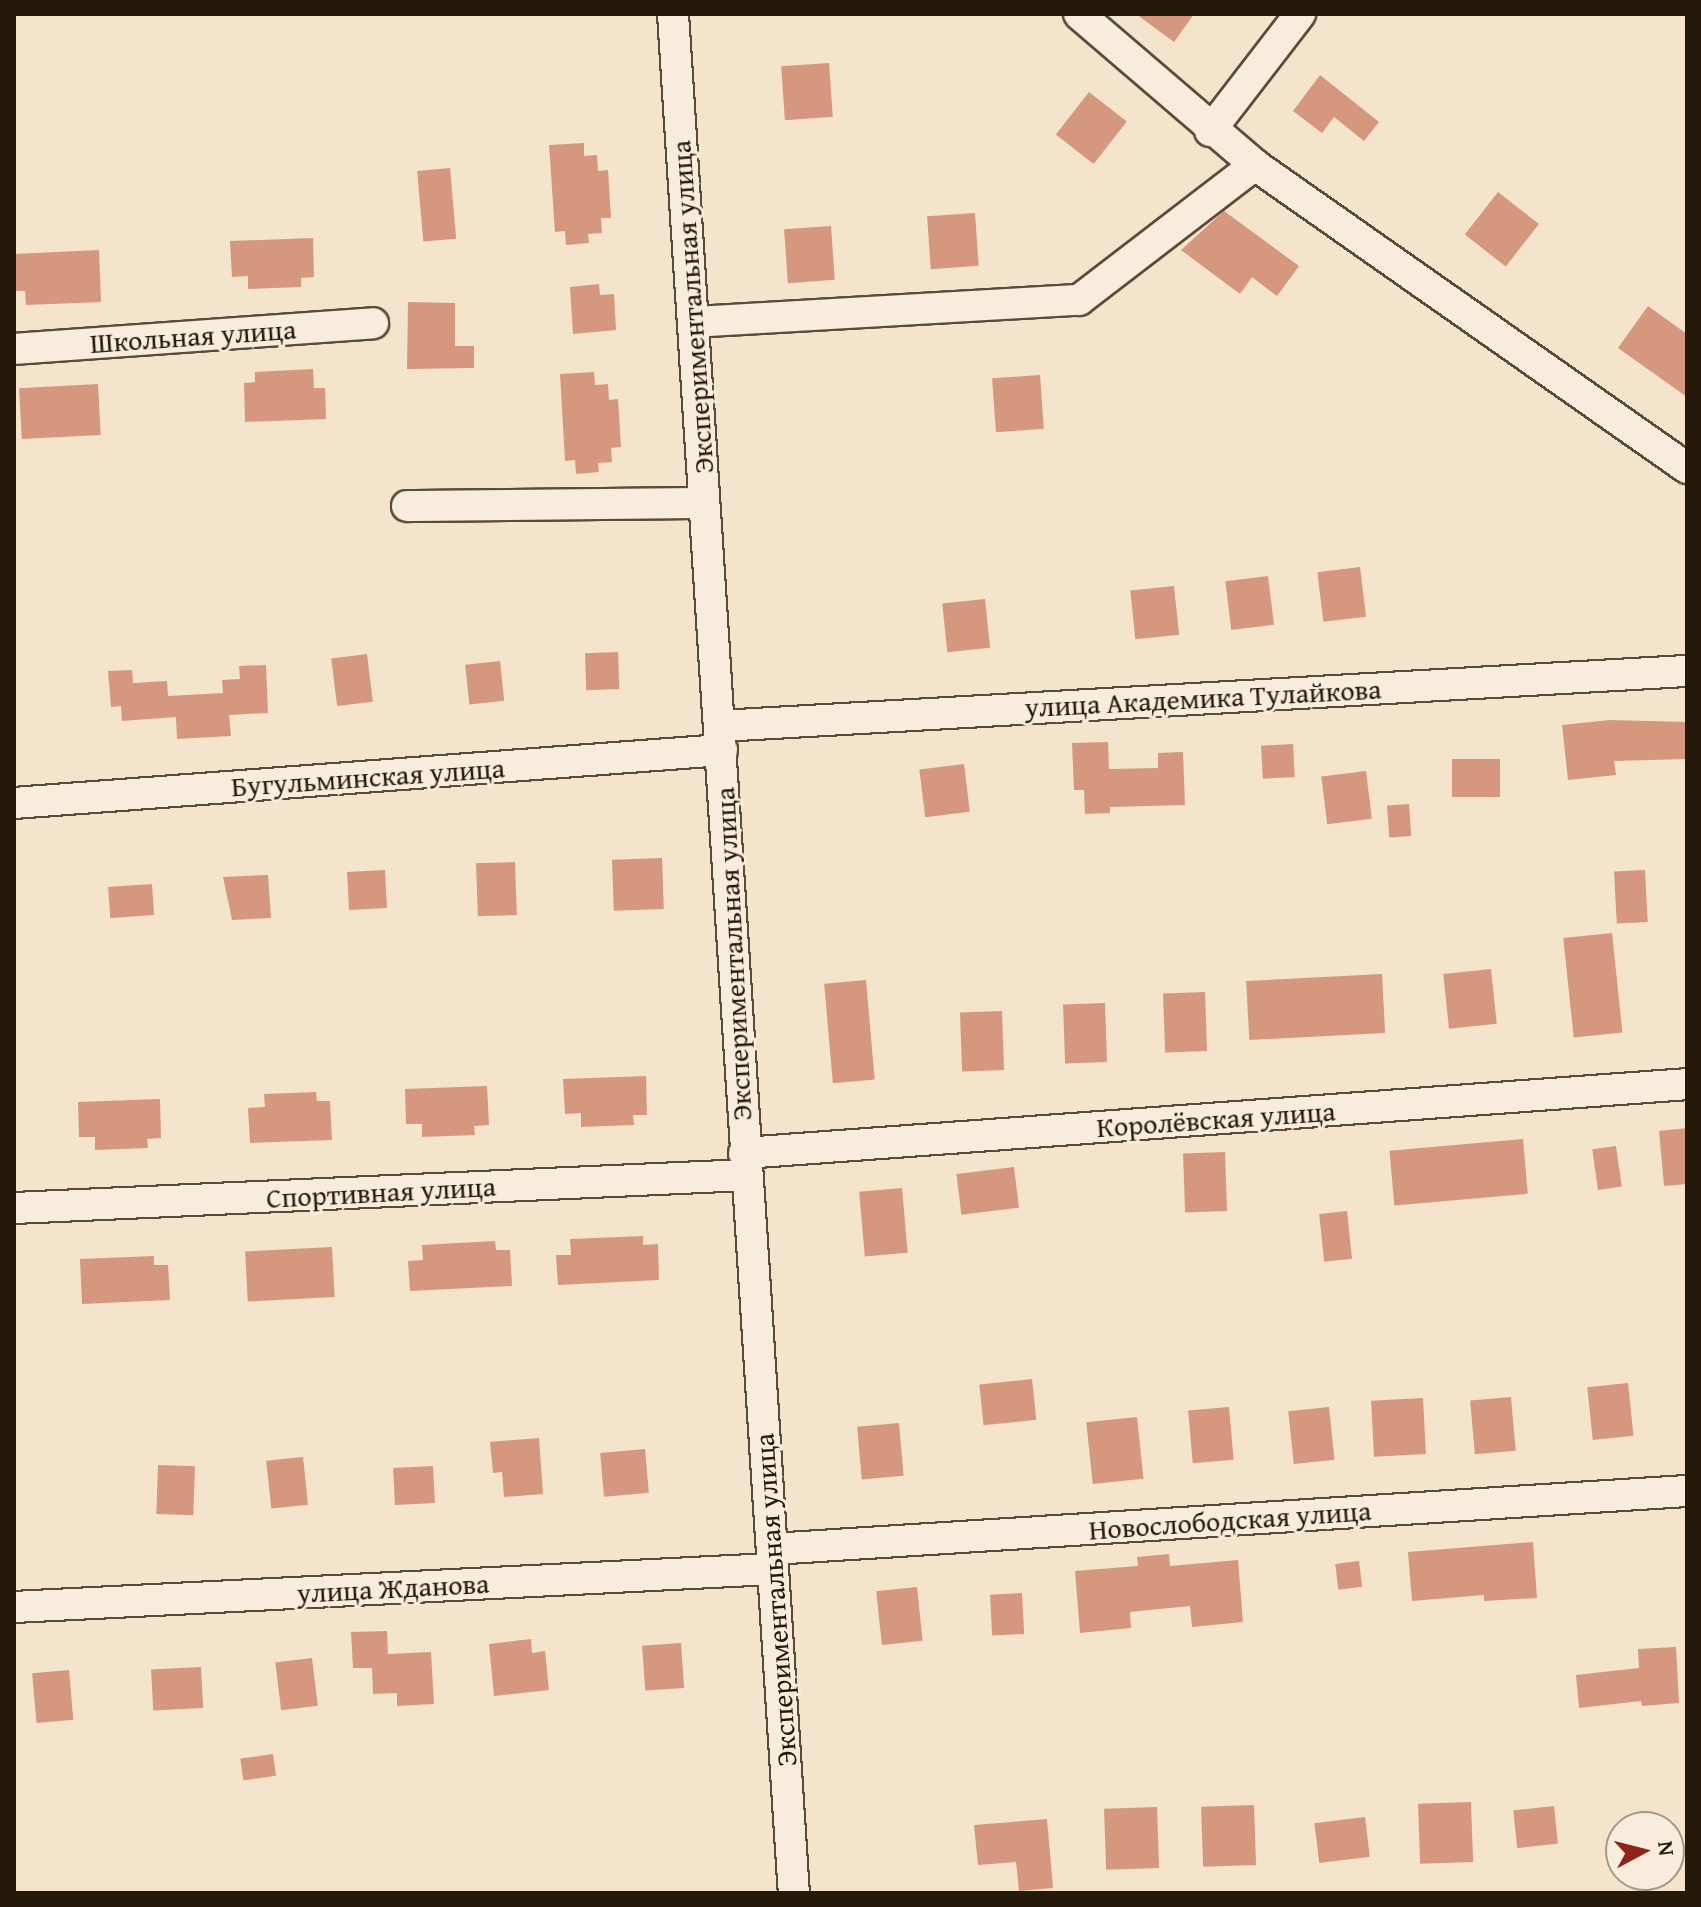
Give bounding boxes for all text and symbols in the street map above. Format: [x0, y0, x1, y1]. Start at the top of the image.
street label: Экспериментальная улица [664, 139, 720, 475]
street label: Школьная улица [89, 312, 297, 360]
street label: улица Академика Тулайкова [1024, 672, 1382, 724]
street label: Бугульминская улица [230, 751, 506, 803]
street label: Экспериментальная улица [707, 786, 759, 1122]
street label: Королёвская улица [1095, 1094, 1337, 1144]
street label: Спортивная улица [265, 1169, 497, 1215]
street label: Экспериментальная улица [747, 1432, 803, 1768]
street label: Новослободская улица [1088, 1493, 1372, 1547]
street label: улица Жданова [296, 1566, 490, 1610]
north arrow [1605, 1811, 1685, 1891]
text: N [1650, 1839, 1684, 1858]

